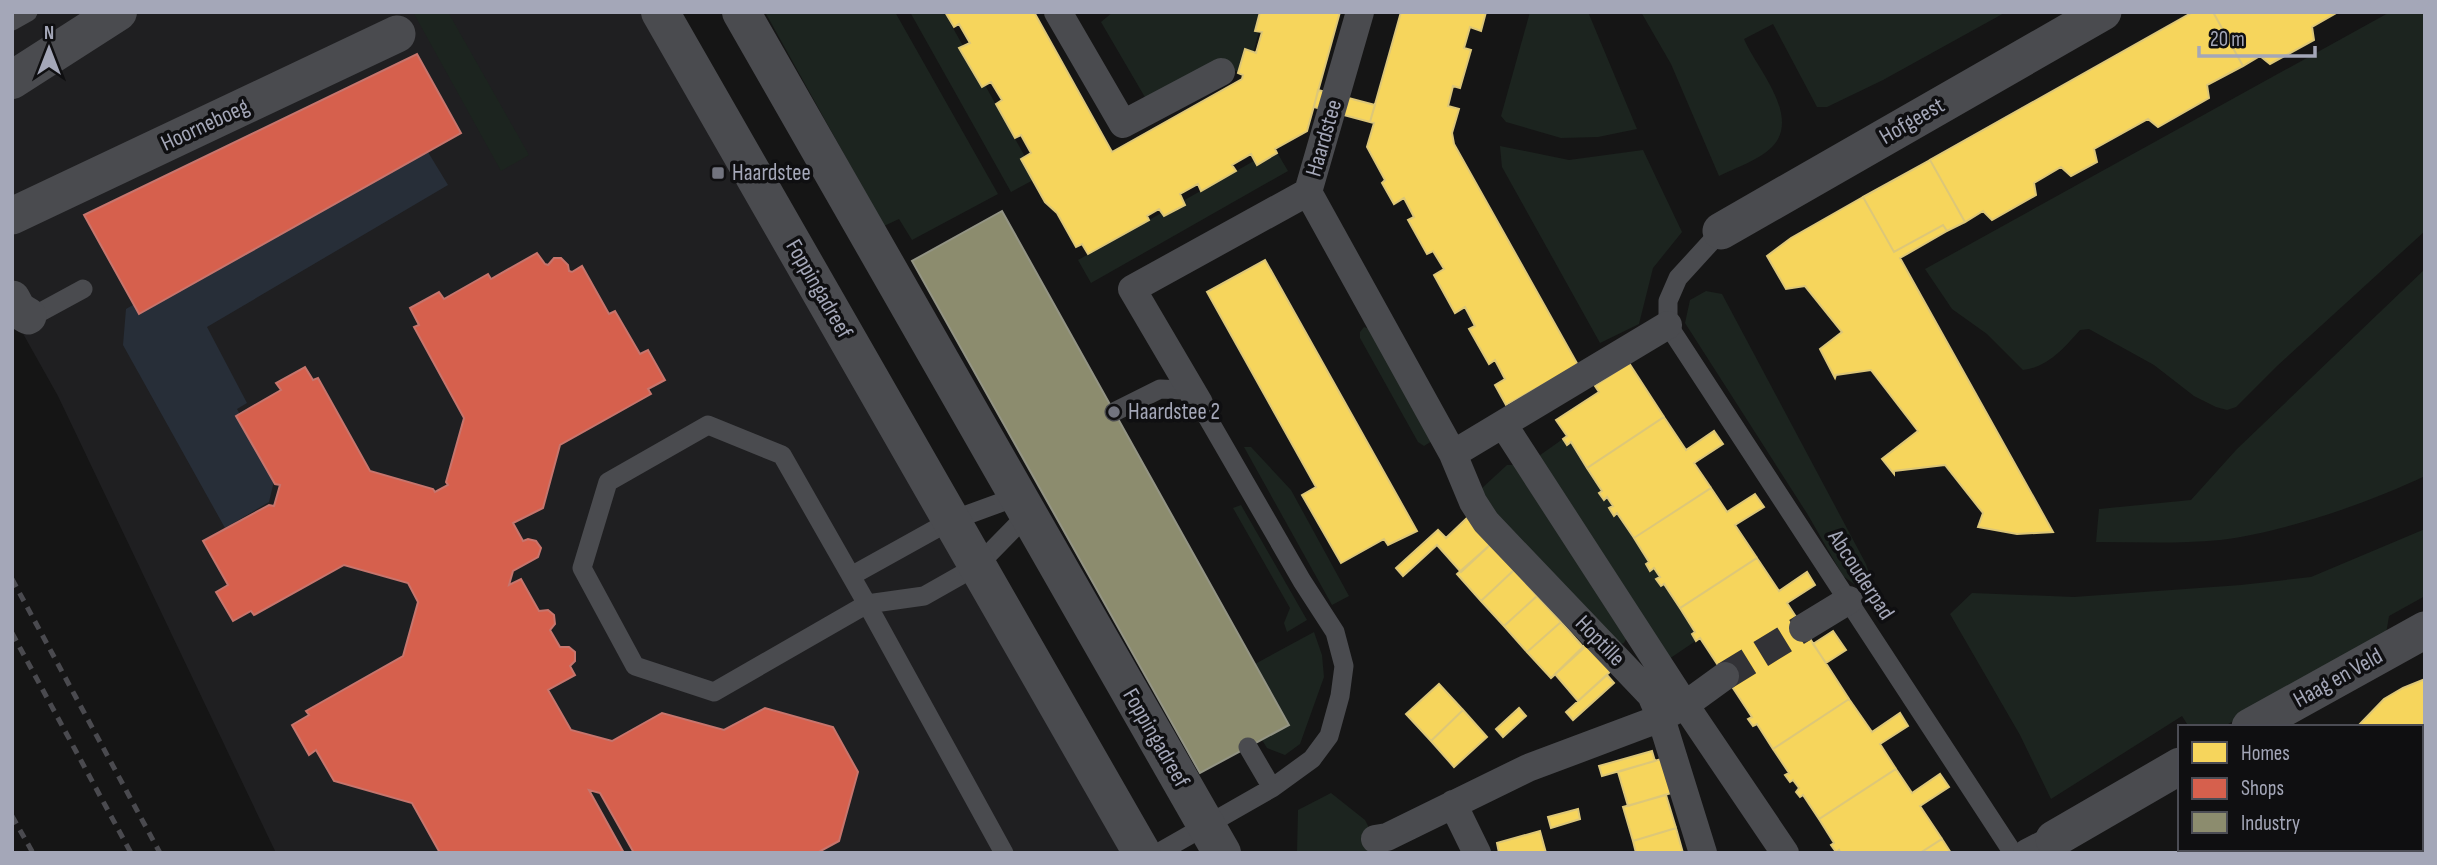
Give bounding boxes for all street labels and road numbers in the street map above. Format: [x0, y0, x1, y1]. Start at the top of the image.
street label: Hofgeest [1875, 91, 1949, 151]
street label: Hoorneboeg [156, 92, 254, 158]
street label: Haardstee [1300, 96, 1348, 180]
street label: Foppingadreef [779, 234, 859, 344]
street label: Abcouderpad [1821, 524, 1900, 625]
street label: Hoptille [1569, 610, 1631, 672]
street label: Haag en Veld [2288, 642, 2388, 714]
street label: Foppingadreef [1116, 683, 1196, 793]

